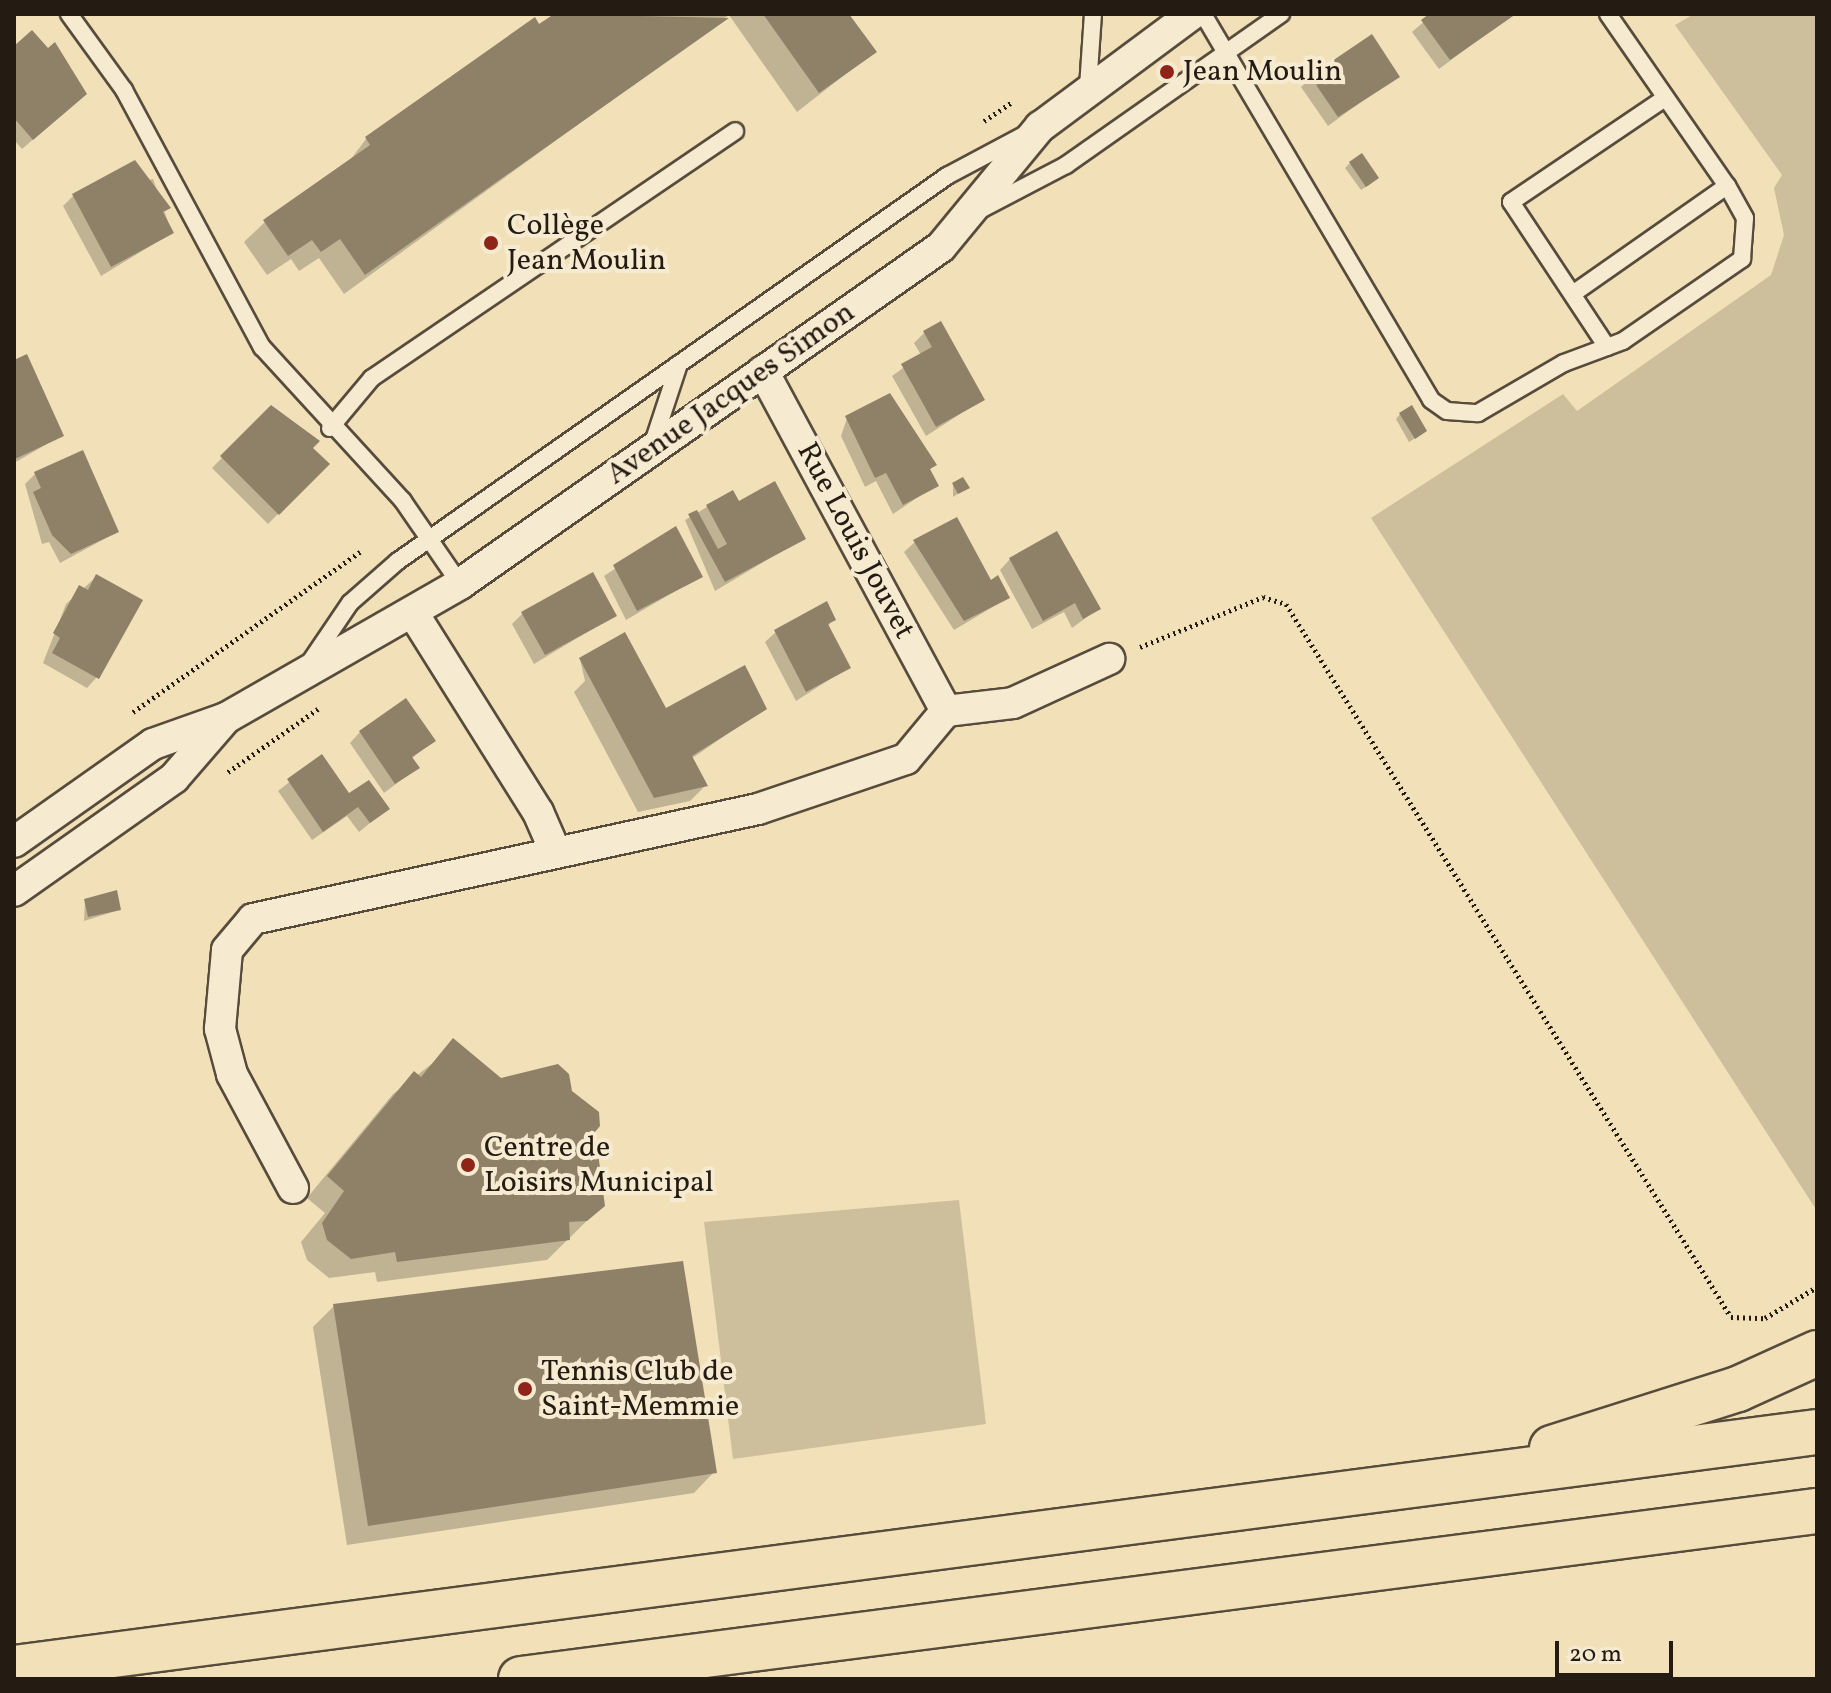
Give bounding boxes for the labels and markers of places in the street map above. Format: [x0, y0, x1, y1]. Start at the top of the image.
place label: Jean Moulin [1183, 54, 1342, 90]
marker: Jean Moulin [1158, 63, 1176, 81]
place label: Collège Jean Moulin [507, 208, 666, 278]
marker: Collège Jean Moulin [482, 234, 500, 252]
place label: Centre de Loisirs Municipal [484, 1130, 714, 1200]
marker: Centre de Loisirs Municipal [459, 1156, 477, 1174]
place label: Tennis Club de Saint-Memmie [541, 1354, 739, 1424]
marker: Tennis Club de Saint-Memmie [516, 1380, 534, 1398]

